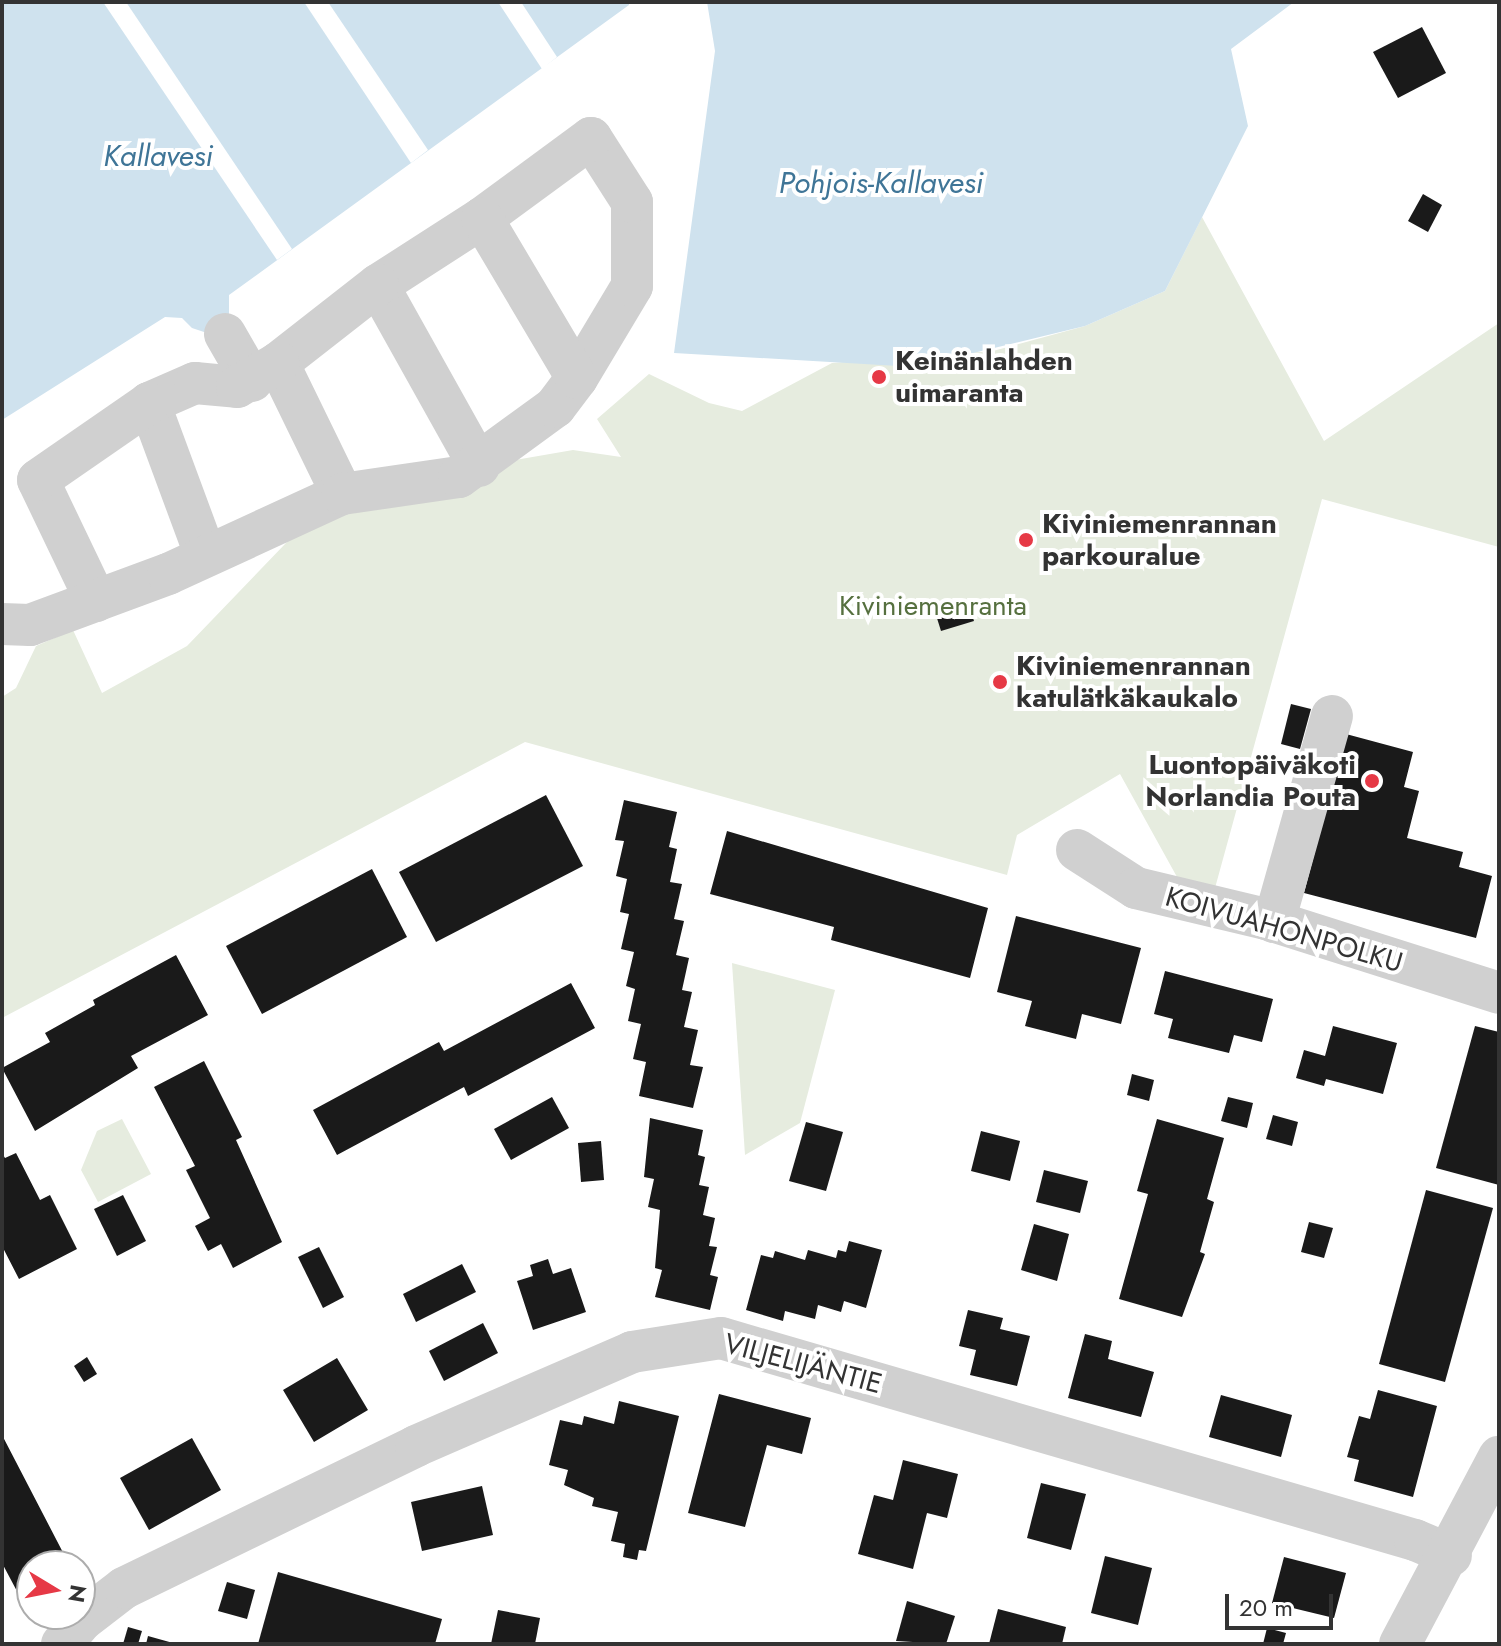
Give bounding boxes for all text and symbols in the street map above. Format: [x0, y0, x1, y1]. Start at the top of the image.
water label: Kallavesi [103, 138, 213, 174]
water label: Pohjois-Kallavesi [779, 165, 983, 201]
place label: Keinänlahden uimaranta [895, 344, 1073, 410]
marker: Keinänlahden uimaranta [870, 368, 888, 386]
place label: Kiviniemenrannan parkouralue [1042, 507, 1277, 573]
marker: Kiviniemenrannan parkouralue [1017, 531, 1035, 549]
park label: Kiviniemenranta [839, 589, 1027, 623]
place label: Kiviniemenrannan katulätkäkaukalo [1016, 649, 1251, 715]
marker: Kiviniemenrannan katulätkäkaukalo [991, 673, 1009, 691]
place label: Luontopäiväkoti Norlandia Pouta [1145, 748, 1356, 814]
marker: Luontopäiväkoti Norlandia Pouta [1363, 772, 1381, 790]
street label: KOIVUAHONPOLKU [1162, 880, 1406, 980]
street label: VILJELIJÄNTIE [721, 1327, 885, 1401]
north arrow [16, 1550, 96, 1630]
scale bar [1229, 1578, 1337, 1628]
text: N [60, 1582, 95, 1605]
text: 20 m [1239, 1590, 1293, 1625]

